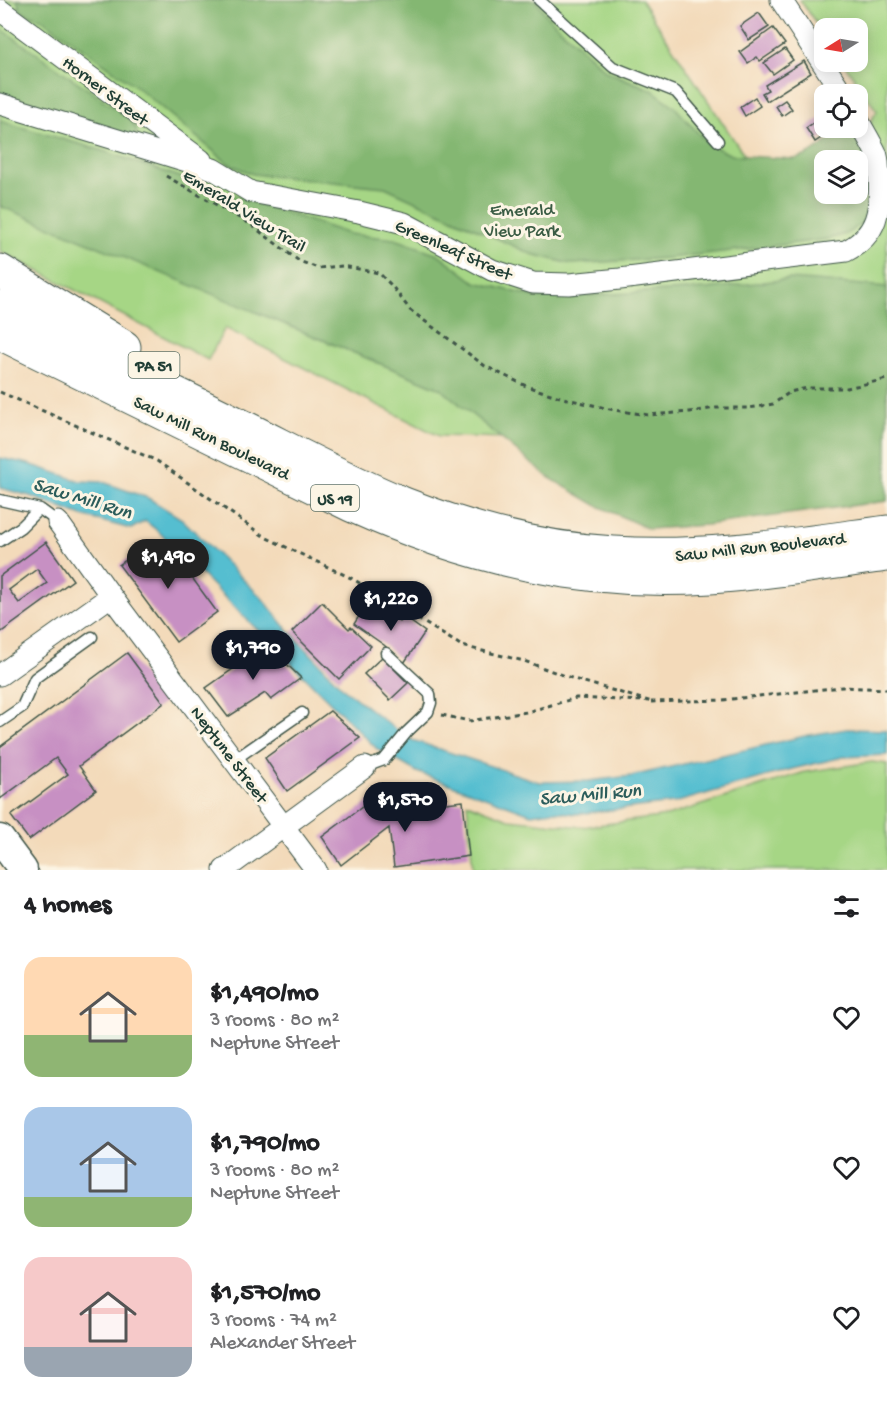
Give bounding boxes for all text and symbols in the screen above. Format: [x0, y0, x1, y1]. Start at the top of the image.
north arrow [814, 18, 868, 72]
map controls [814, 18, 868, 204]
street label: Horner Street [57, 53, 153, 132]
button: locate [814, 84, 868, 138]
button: layers [814, 150, 868, 204]
street label: Emerald View Trail [178, 166, 309, 258]
park label: Emerald View Park [483, 201, 562, 243]
street label: Greenleaf Street [391, 216, 516, 287]
road number: PA 51 [128, 352, 180, 378]
street label: Saw Mill Run Boulevard [129, 392, 294, 487]
water label: Saw Mill Run [30, 474, 134, 526]
road number: US 19 [311, 485, 359, 511]
street label: Saw Mill Run Boulevard [674, 529, 848, 568]
pin: $1,490 [119, 539, 217, 590]
text: $1,490 [141, 547, 195, 570]
pin: $1,220 [342, 581, 440, 632]
text: $1,220 [364, 589, 418, 612]
pin: $1,790 [204, 630, 302, 681]
text: $1,790 [225, 638, 281, 661]
street label: Neptune Street [185, 703, 272, 809]
water label: Saw Mill Run [539, 781, 642, 812]
pin: $1,570 [356, 782, 454, 833]
text: $1,570 [377, 790, 433, 813]
icon: filters [830, 890, 863, 923]
text: 4 homes [24, 891, 111, 922]
text: $1,490/mo [210, 979, 319, 1010]
icon: home [72, 981, 144, 1053]
icon: heart [830, 1001, 863, 1034]
text: 3 rooms · 80 m² [210, 1010, 339, 1033]
text: Neptune Street [210, 1033, 339, 1056]
text: $1,790/mo [210, 1129, 320, 1160]
icon: home [72, 1131, 144, 1203]
icon: heart [830, 1151, 863, 1184]
text: 3 rooms · 80 m² [210, 1160, 339, 1183]
text: Neptune Street [210, 1183, 339, 1206]
text: $1,570/mo [210, 1279, 321, 1310]
icon: home [72, 1281, 144, 1353]
icon: heart [830, 1301, 863, 1334]
text: 3 rooms · 74 m² [210, 1310, 337, 1333]
text: Alexander Street [210, 1333, 355, 1356]

